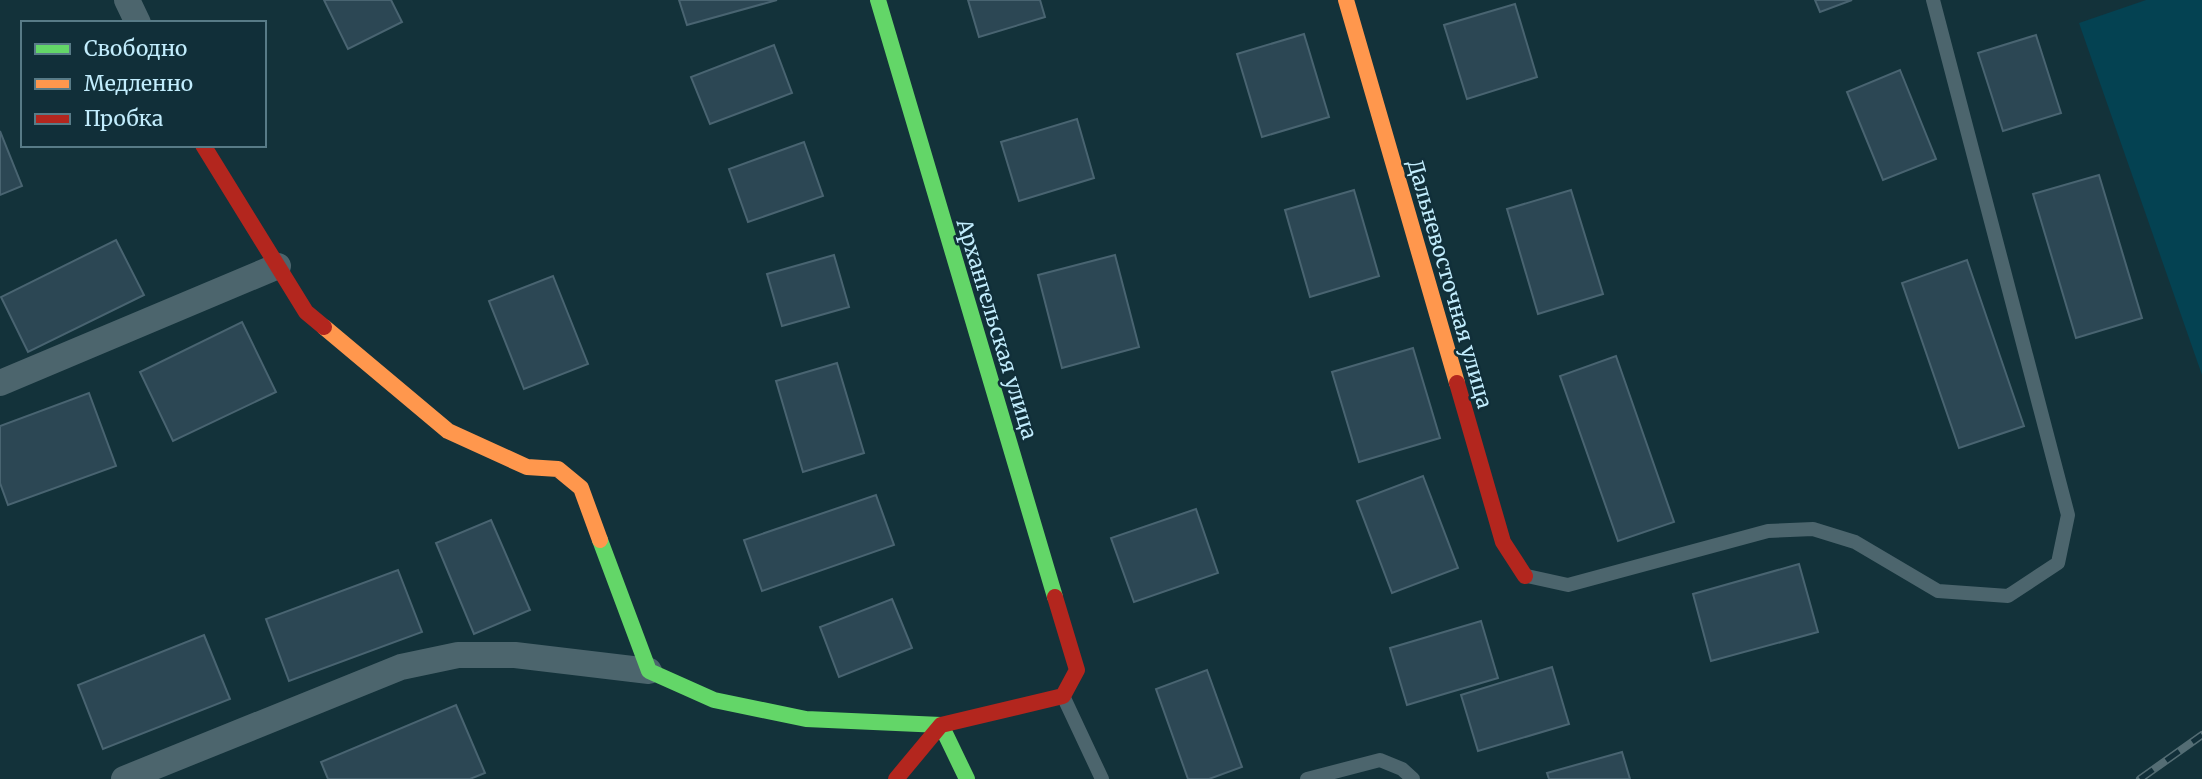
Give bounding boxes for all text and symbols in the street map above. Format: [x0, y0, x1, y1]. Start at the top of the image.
legend [21, 21, 266, 147]
text: Свободно [84, 35, 187, 62]
text: Медленно [84, 70, 193, 97]
text: Пробка [84, 105, 163, 132]
street label: Дальневосточная улица [1402, 157, 1498, 411]
street label: Архангельская улица [950, 215, 1043, 442]

